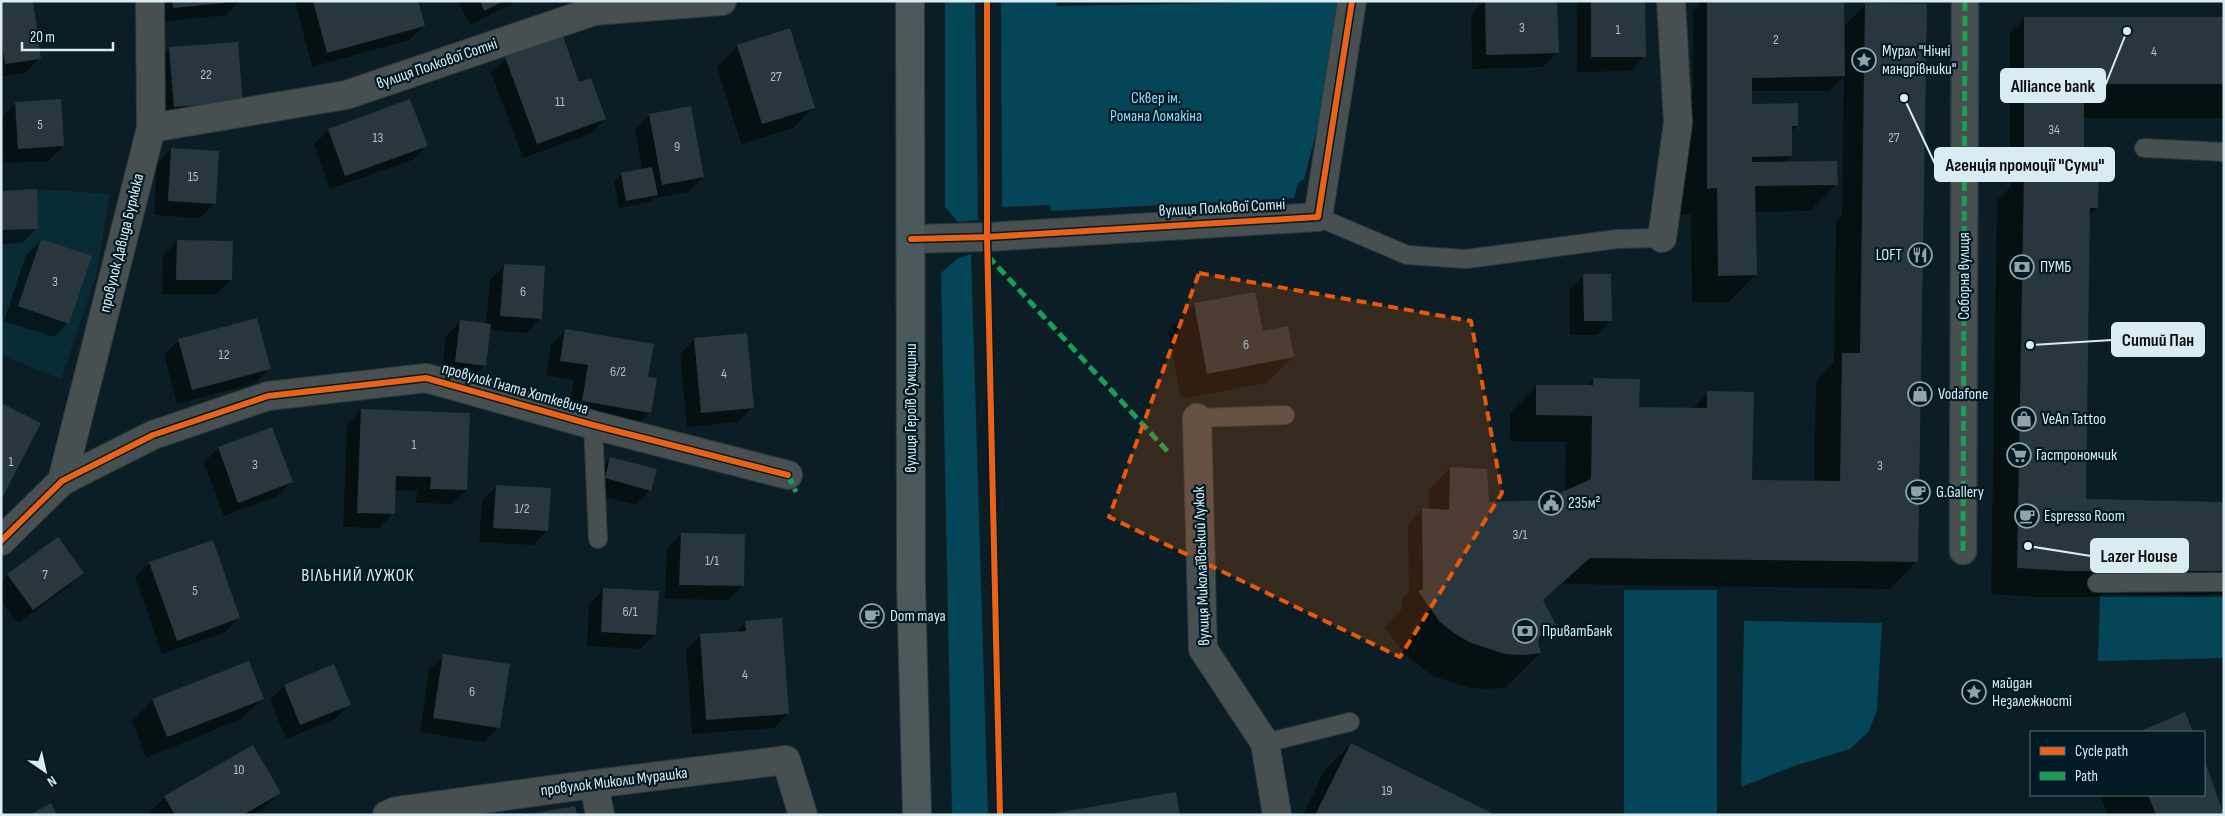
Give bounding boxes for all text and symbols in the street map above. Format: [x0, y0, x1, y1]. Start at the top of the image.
house number: 3 [1519, 19, 1525, 36]
scale bar [22, 20, 114, 52]
house number: 1 [1616, 21, 1621, 38]
text: 20 m [30, 28, 55, 47]
house number: 2 [1773, 31, 1779, 48]
street label: вулиця Полкової Сотні [374, 34, 500, 94]
place label: Мурал "Нічні мандрівники" [1882, 42, 1956, 79]
house number: 4 [2151, 43, 2157, 60]
place icon: Мурал "Нічні мандрівники" [1851, 47, 1877, 73]
house number: 22 [200, 66, 212, 83]
house number: 27 [770, 68, 782, 85]
callout: Alliance bank [2001, 69, 2105, 102]
text: Alliance bank [2010, 76, 2095, 97]
park label: Сквер ім. Романа Ломакіна [1110, 89, 1202, 126]
house number: 11 [555, 93, 565, 110]
house number: 5 [37, 116, 43, 133]
house number: 34 [2048, 121, 2060, 138]
house number: 13 [373, 129, 384, 146]
house number: 27 [1888, 129, 1900, 146]
house number: 9 [674, 138, 680, 155]
callout: Агенція промоції "Суми" [1935, 148, 2114, 181]
text: Агенція промоції "Суми" [1944, 155, 2105, 176]
house number: 15 [188, 168, 199, 185]
street label: провулок Давида Бурлюка [96, 172, 148, 314]
street label: вулиця Полкової Сотні [1158, 195, 1286, 221]
street label: Соборна вулиця [1955, 232, 1974, 320]
restaurant icon: LOFT [1907, 242, 1933, 268]
place label: LOFT [1876, 246, 1902, 265]
bank icon: ПУМБ [2009, 254, 2035, 280]
place label: ПУМБ [2040, 258, 2071, 277]
house number: 3 [52, 273, 58, 290]
house number: 6 [520, 283, 526, 300]
callout: Ситий Пан [2112, 323, 2204, 356]
text: Ситий Пан [2122, 330, 2194, 351]
house number: 6 [1243, 336, 1249, 353]
street label: вулиця Героїв Сумщини [902, 343, 921, 473]
house number: 12 [219, 346, 230, 363]
street label: провулок Гната Хоткевича [439, 359, 591, 419]
house number: 6/2 [610, 363, 626, 380]
house number: 4 [721, 365, 727, 382]
shop icon: Vodafone [1907, 381, 1933, 407]
place label: Vodafone [1938, 385, 1988, 404]
shop icon: VeAn Tattoo [2011, 406, 2037, 432]
place label: VeAn Tattoo [2042, 410, 2106, 429]
house number: 1 [412, 436, 417, 453]
supermarket icon: Гастрономчик [2006, 442, 2032, 468]
place label: Гастрономчик [2036, 446, 2118, 465]
house number: 1 [9, 453, 14, 470]
house number: 3 [252, 456, 258, 473]
house number: 3 [1877, 457, 1883, 474]
cafe icon: G.Gallery [1905, 479, 1931, 505]
place label: G.Gallery [1936, 483, 1984, 502]
street label: вулиця Миколаївський Лужок [1190, 485, 1214, 646]
public building icon: 235м² [1538, 490, 1564, 516]
place label: 235м² [1568, 494, 1601, 513]
house number: 1/2 [515, 500, 530, 517]
cafe icon: Espresso Room [2014, 503, 2040, 529]
place label: Espresso Room [2044, 507, 2125, 526]
house number: 3/1 [1513, 526, 1528, 543]
callout: Lazer House [2091, 539, 2188, 572]
text: Lazer House [2100, 546, 2178, 567]
house number: 1/1 [705, 552, 719, 569]
district label: ВІЛЬНИЙ ЛУЖОК [301, 565, 415, 586]
house number: 7 [42, 566, 48, 583]
house number: 5 [192, 582, 198, 599]
house number: 6/1 [622, 603, 638, 620]
cafe icon: Dom maya [859, 603, 885, 629]
place label: Dom maya [890, 607, 946, 626]
bank icon: ПриватБанк [1512, 618, 1538, 644]
place label: ПриватБанк [1542, 622, 1613, 641]
house number: 4 [742, 666, 748, 683]
place label: майдан Незалежності [1992, 674, 2072, 711]
place icon: майдан Незалежності [1961, 679, 1987, 705]
house number: 6 [469, 683, 475, 700]
legend [2030, 731, 2205, 796]
text: Cycle path [2075, 742, 2128, 761]
north arrow [20, 746, 70, 796]
house number: 10 [233, 761, 245, 778]
street label: провулок Миколи Мурашка [539, 764, 689, 800]
text: Path [2075, 767, 2098, 786]
text: N [44, 772, 60, 791]
house number: 19 [1381, 782, 1393, 799]

